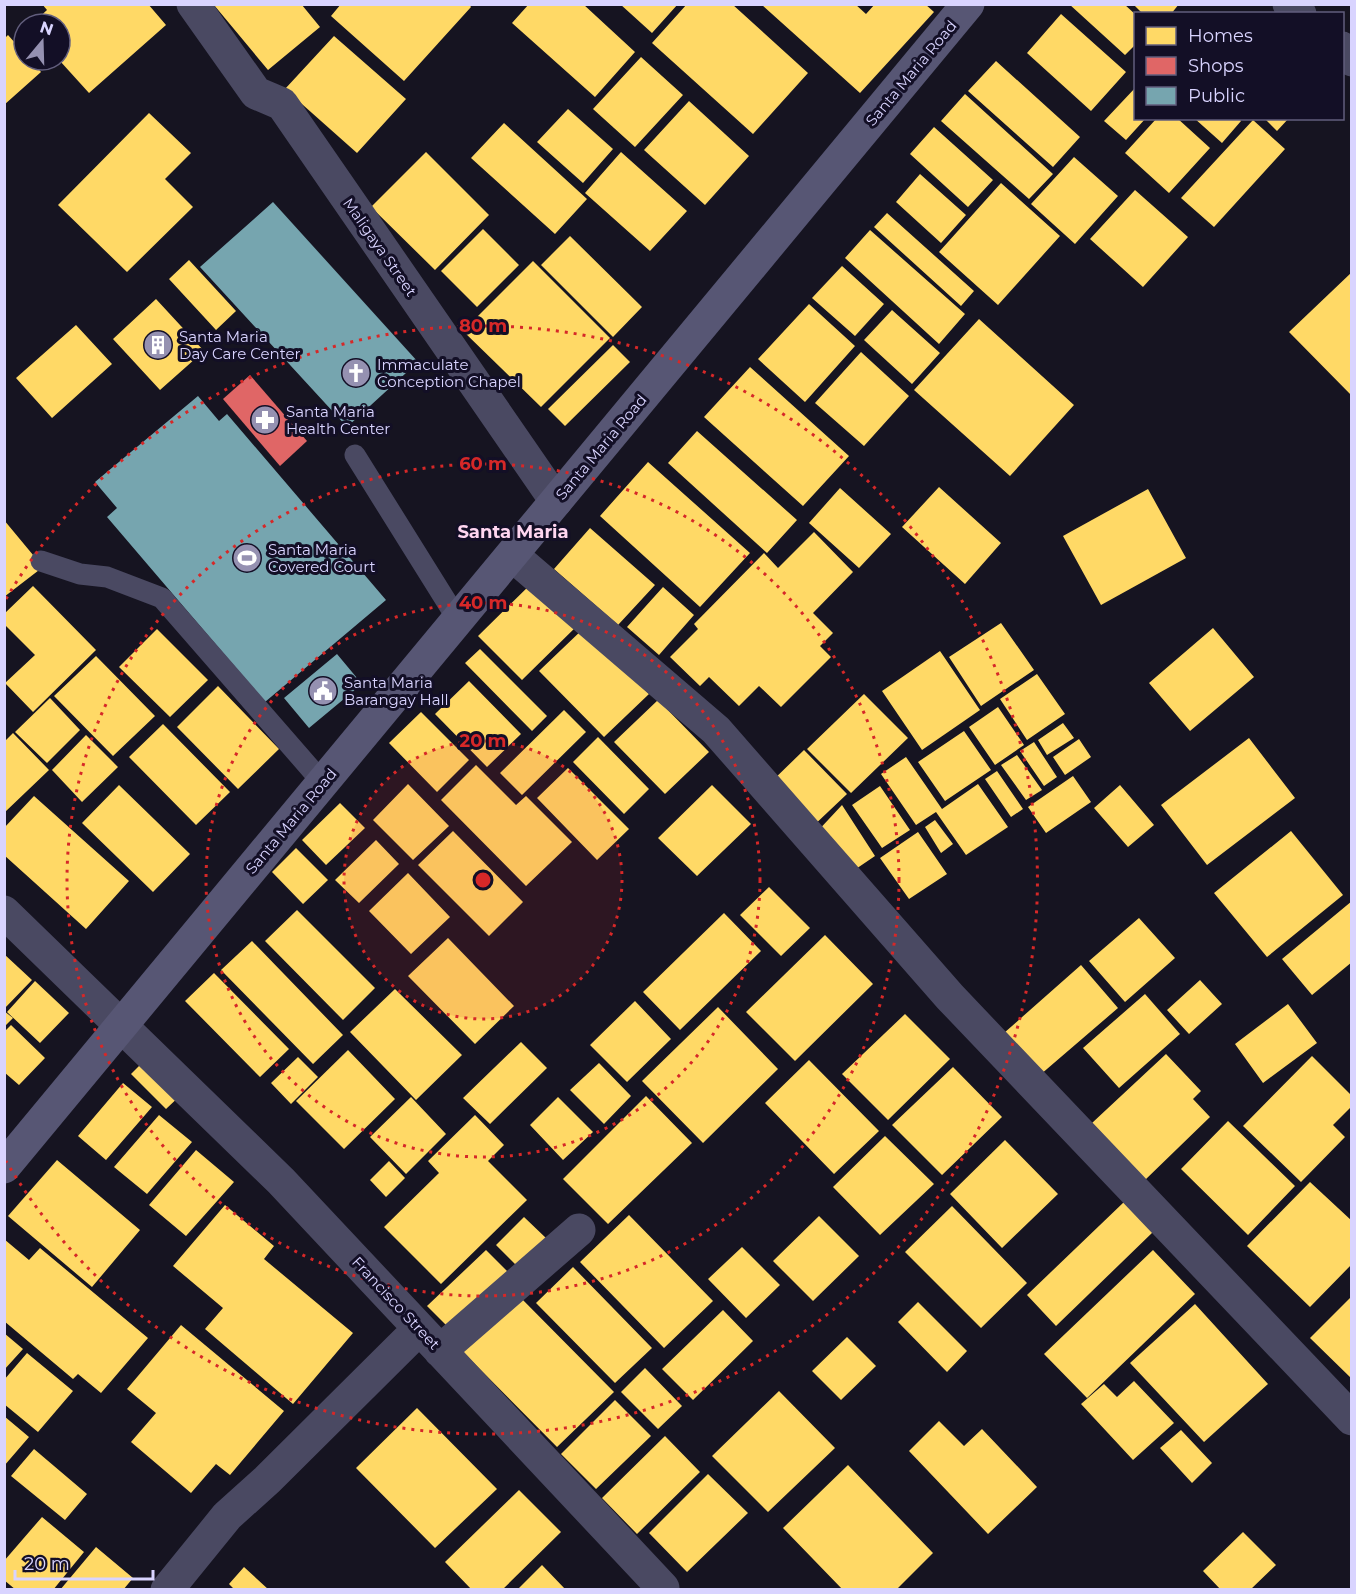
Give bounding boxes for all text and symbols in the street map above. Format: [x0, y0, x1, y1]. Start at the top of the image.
north arrow [12, 12, 72, 72]
legend [1134, 12, 1344, 120]
street label: Santa Maria Road [861, 16, 961, 130]
text: N [38, 17, 56, 39]
text: Homes [1188, 25, 1253, 47]
text: Shops [1188, 55, 1244, 77]
text: Public [1188, 85, 1245, 107]
street label: Maligaya Street [339, 194, 421, 300]
text: 80 m [459, 315, 507, 337]
place label: Santa Maria Day Care Center [179, 327, 301, 363]
building icon: Santa Maria Day Care Center [142, 329, 174, 361]
place label: Immaculate Conception Chapel [377, 355, 521, 391]
church icon: Immaculate Conception Chapel [340, 357, 372, 389]
street label: Santa Maria Road [551, 390, 651, 504]
place label: Santa Maria Health Center [286, 402, 390, 438]
pharmacy icon: Santa Maria Health Center [249, 404, 281, 436]
text: 60 m [459, 453, 507, 475]
district label: Santa Maria [457, 521, 569, 543]
place label: Santa Maria Covered Court [268, 540, 376, 576]
sports icon: Santa Maria Covered Court [231, 542, 263, 574]
text: 40 m [459, 592, 507, 614]
place label: Santa Maria Barangay Hall [344, 673, 449, 709]
public building icon: Santa Maria Barangay Hall [307, 675, 339, 707]
text: 20 m [460, 730, 506, 752]
street label: Santa Maria Road [241, 764, 341, 878]
centre of rings [473, 870, 493, 890]
street label: Francisco Street [348, 1252, 444, 1354]
scale bar [15, 1543, 153, 1581]
text: 20 m [24, 1553, 70, 1575]

